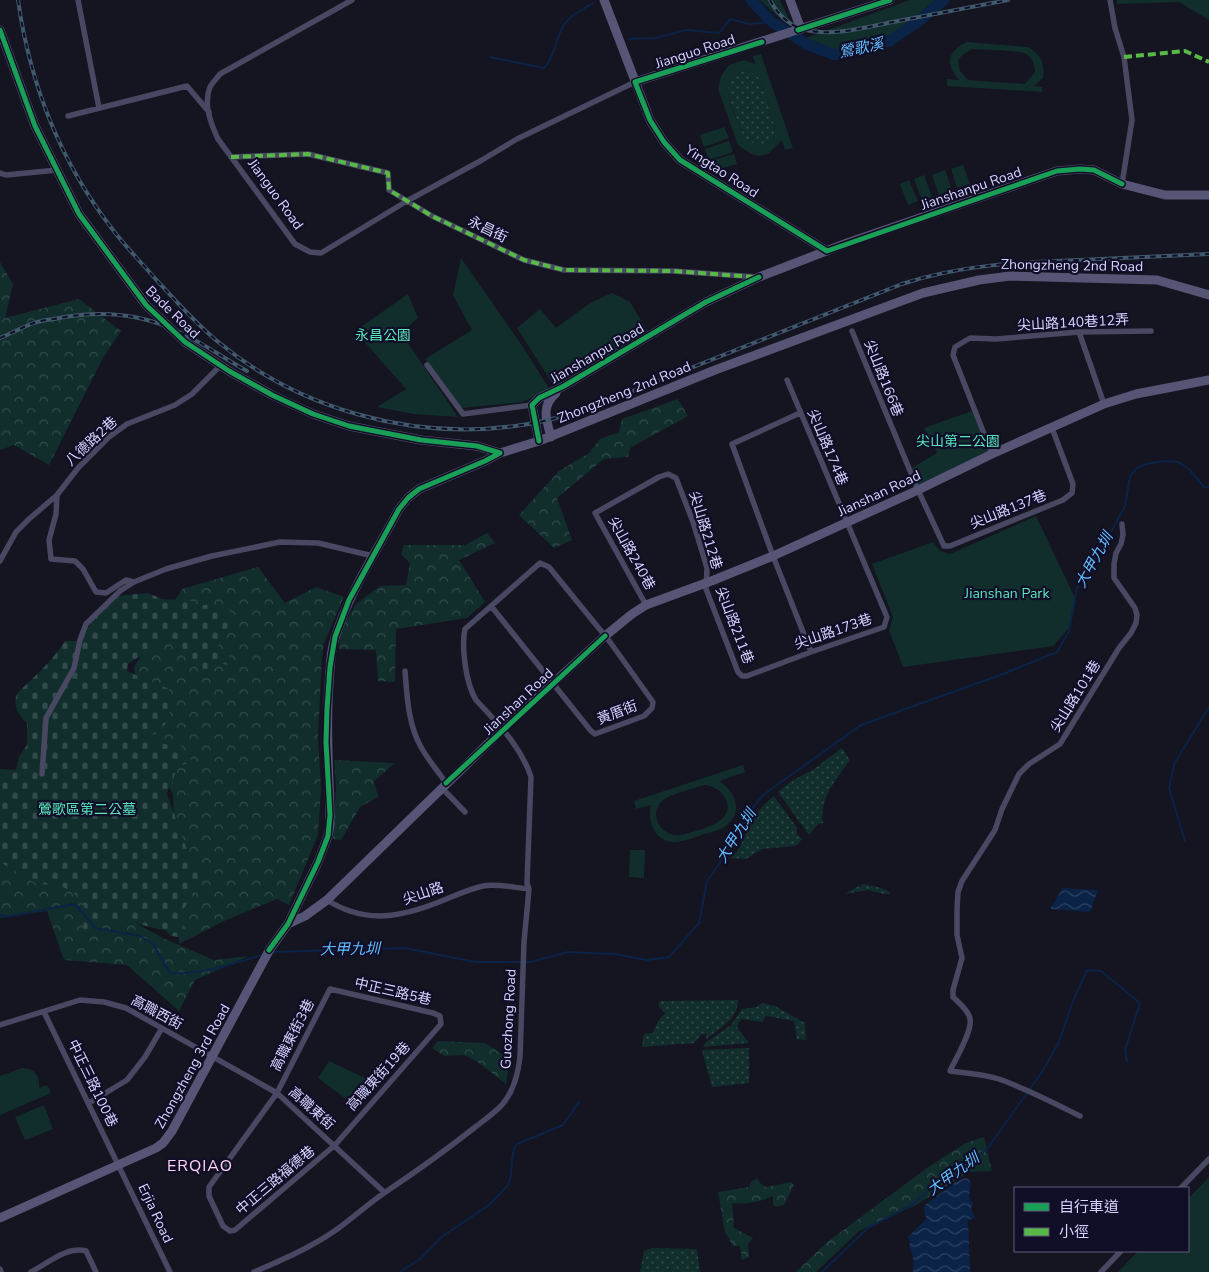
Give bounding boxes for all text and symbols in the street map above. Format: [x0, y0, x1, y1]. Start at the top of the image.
street label: Jianguo Road [652, 30, 738, 74]
water label: 鶯歌溪 [837, 33, 887, 62]
street label: Yingtao Road [680, 140, 762, 202]
street label: Jianguo Road [243, 154, 308, 234]
street label: Jianshanpu Road [917, 162, 1024, 215]
street label: 永昌街 [465, 212, 511, 247]
street label: Zhongzheng 2nd Road [1001, 255, 1143, 276]
street label: Bade Road [141, 282, 204, 343]
street label: 尖山路140巷12弄 [1017, 310, 1129, 335]
street label: Jianshanpu Road [546, 319, 648, 389]
park label: 永昌公園 [355, 326, 411, 345]
street label: 尖山路166巷 [860, 337, 908, 419]
street label: Zhongzheng 2nd Road [555, 357, 694, 428]
street label: 尖山路174巷 [803, 406, 852, 488]
street label: 八德路2巷 [61, 412, 121, 470]
park label: 尖山第二公園 [916, 432, 1000, 451]
street label: Jianshan Road [834, 466, 924, 521]
street label: 尖山路137巷 [967, 485, 1049, 533]
street label: 尖山路212巷 [685, 489, 726, 572]
street label: 尖山路240巷 [604, 513, 660, 593]
water label: 大甲九圳 [1071, 527, 1118, 591]
street label: 尖山路211巷 [711, 584, 758, 666]
park label: Jianshan Park [964, 584, 1050, 603]
street label: 尖山路173巷 [792, 609, 875, 654]
street label: 尖山路101巷 [1046, 657, 1105, 736]
street label: Jianshan Road [478, 664, 558, 739]
street label: 黃厝街 [594, 696, 640, 729]
park label: 鶯歌區第二公墓 [38, 800, 136, 819]
water label: 大甲九圳 [712, 804, 761, 867]
street label: 尖山路 [400, 878, 446, 909]
water label: 大甲九圳 [320, 938, 382, 960]
street label: Guozhong Road [496, 968, 521, 1070]
street label: 中正三路5巷 [353, 973, 433, 1010]
street label: 高職西街 [128, 991, 186, 1034]
street label: 高職東街3巷 [266, 996, 319, 1074]
street label: Zhongzheng 3rd Road [150, 1001, 235, 1132]
street label: 中正三路100巷 [63, 1036, 122, 1130]
street label: 高職東街19巷 [342, 1038, 414, 1115]
street label: 高職東街 [285, 1083, 339, 1134]
street label: 中正三路福德巷 [232, 1142, 319, 1219]
water label: 大甲九圳 [923, 1147, 985, 1200]
district label: ERQIAO [167, 1155, 233, 1177]
street label: Erjia Road [134, 1180, 178, 1246]
legend [1014, 1187, 1189, 1252]
text: 自行車道 [1059, 1197, 1119, 1217]
text: 小徑 [1059, 1222, 1089, 1242]

